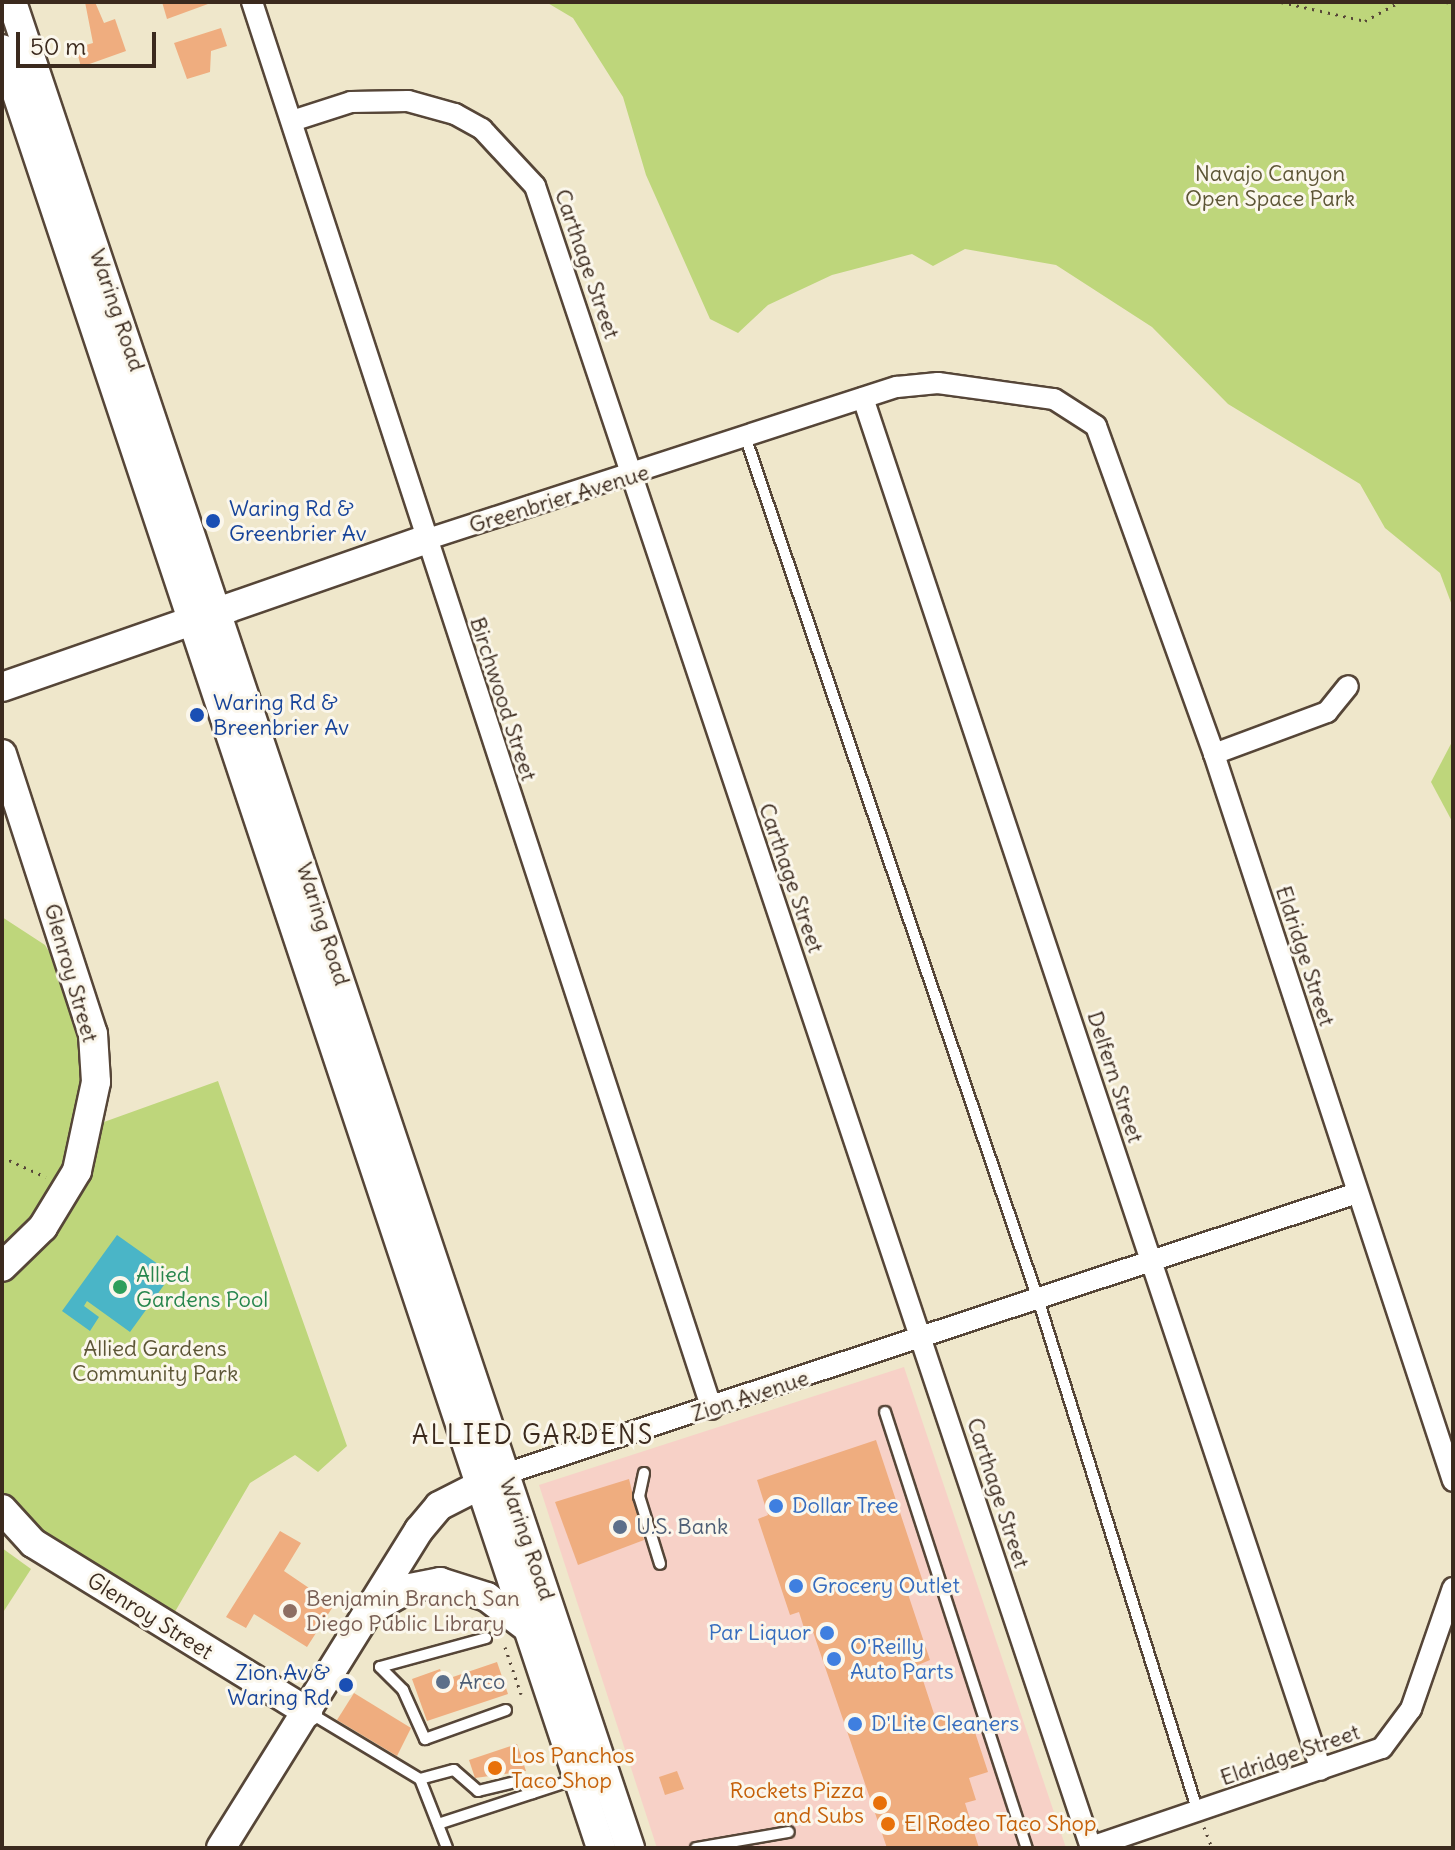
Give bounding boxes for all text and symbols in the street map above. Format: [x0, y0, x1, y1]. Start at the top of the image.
scale bar [20, 16, 160, 66]
text: 50 m [30, 31, 86, 61]
park label: Navajo Canyon Open Space Park [1185, 160, 1355, 212]
street label: Carthage Street [549, 186, 625, 342]
street label: Waring Road [84, 245, 150, 375]
street label: Greenbrier Avenue [466, 459, 652, 539]
place label: Waring Rd & Greenbrier Av [229, 495, 366, 546]
marker: Waring Rd & Greenbrier Av [204, 512, 222, 530]
street label: Birchwood Street [464, 614, 542, 784]
place label: Waring Rd & Breenbrier Av [213, 689, 349, 740]
marker: Waring Rd & Breenbrier Av [188, 706, 206, 724]
street label: Carthage Street [753, 800, 829, 956]
street label: Waring Road [291, 859, 355, 989]
street label: Eldridge Street [1270, 883, 1340, 1029]
street label: Glenroy Street [39, 901, 103, 1045]
street label: Delfern Street [1081, 1008, 1149, 1146]
place label: Allied Gardens Pool [136, 1261, 268, 1312]
marker: Allied Gardens Pool [111, 1278, 129, 1296]
park label: Allied Gardens Community Park [72, 1335, 238, 1386]
street label: Zion Avenue [688, 1365, 812, 1427]
street label: Carthage Street [961, 1414, 1035, 1572]
district label: ALLIED GARDENS [412, 1419, 654, 1451]
street label: Waring Road [494, 1474, 560, 1604]
place label: Dollar Tree [792, 1493, 899, 1519]
marker: Dollar Tree [767, 1497, 785, 1515]
place label: U.S. Bank [636, 1514, 728, 1540]
marker: U.S. Bank [611, 1518, 629, 1536]
street label: Glenroy Street [82, 1567, 218, 1665]
place label: Grocery Outlet [812, 1573, 960, 1599]
marker: Grocery Outlet [787, 1577, 805, 1595]
place label: Benjamin Branch San Diego Public Library [306, 1585, 520, 1636]
marker: Benjamin Branch San Diego Public Library [281, 1602, 299, 1620]
place label: Par Liquor [708, 1620, 811, 1646]
marker: Par Liquor [818, 1624, 836, 1642]
place label: O'Reilly Auto Parts [850, 1633, 954, 1684]
marker: O'Reilly Auto Parts [825, 1650, 843, 1668]
place label: Zion Av & Waring Rd [227, 1659, 330, 1710]
place label: Arco [459, 1669, 505, 1695]
marker: Arco [434, 1673, 452, 1691]
marker: Zion Av & Waring Rd [337, 1676, 355, 1694]
place label: D'Lite Cleaners [871, 1711, 1019, 1737]
marker: D'Lite Cleaners [846, 1715, 864, 1733]
street label: Eldridge Street [1217, 1719, 1363, 1791]
place label: Los Panchos Taco Shop [511, 1742, 635, 1794]
marker: Los Panchos Taco Shop [486, 1759, 504, 1777]
place label: Rockets Pizza and Subs [729, 1777, 864, 1828]
marker: Rockets Pizza and Subs [871, 1794, 889, 1812]
place label: El Rodeo Taco Shop [904, 1811, 1097, 1837]
marker: El Rodeo Taco Shop [879, 1815, 897, 1833]

